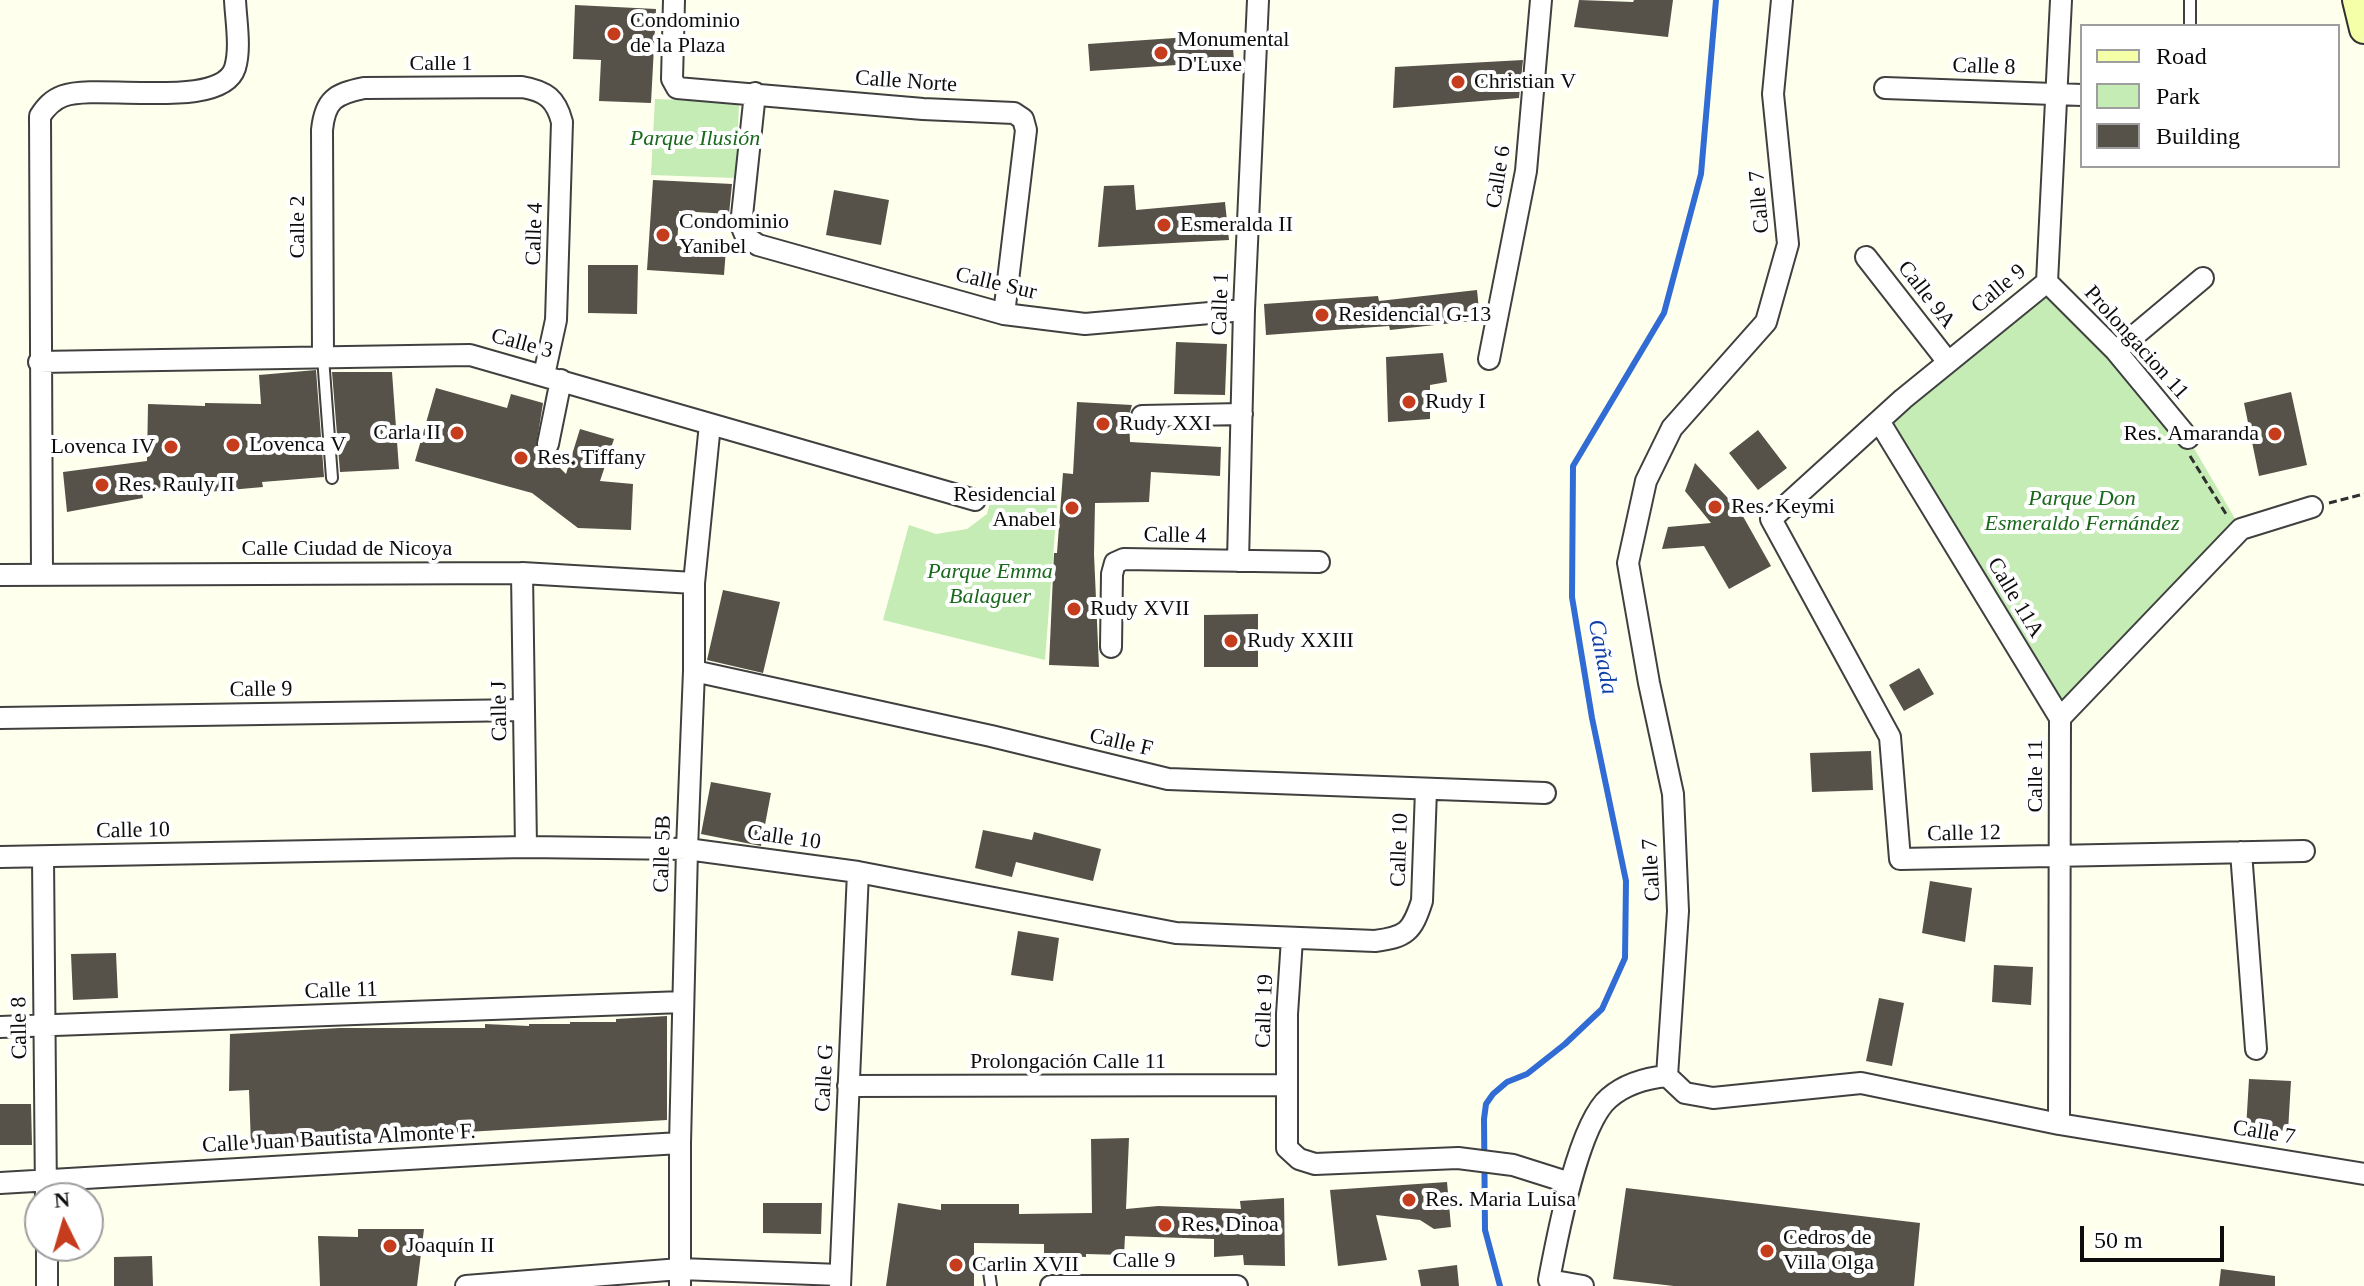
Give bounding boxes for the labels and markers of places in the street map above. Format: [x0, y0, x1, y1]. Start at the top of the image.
place label: Condominio de la Plaza [630, 8, 740, 60]
marker: Condominio de la Plaza [605, 25, 623, 43]
place label: Monumental D'Luxe [1177, 27, 1289, 78]
marker: Monumental D'Luxe [1152, 44, 1170, 62]
place label: Christian V [1474, 69, 1576, 95]
marker: Christian V [1449, 73, 1467, 91]
place label: Condominio Yanibel [679, 209, 789, 260]
place label: Esmeralda II [1180, 212, 1293, 238]
marker: Esmeralda II [1155, 216, 1173, 234]
marker: Condominio Yanibel [654, 226, 672, 244]
place label: Residencial G-13 [1338, 302, 1491, 328]
marker: Residencial G-13 [1313, 306, 1331, 324]
place label: Rudy I [1425, 389, 1486, 415]
marker: Rudy I [1400, 393, 1418, 411]
place label: Rudy XXI [1119, 411, 1211, 437]
marker: Rudy XXI [1094, 415, 1112, 433]
place label: Carla II [373, 420, 441, 446]
place label: Res. Amaranda [2123, 421, 2259, 447]
marker: Carla II [448, 424, 466, 442]
marker: Res. Amaranda [2266, 425, 2284, 443]
place label: Lovenca V [249, 432, 346, 458]
place label: Lovenca IV [51, 434, 155, 460]
marker: Lovenca V [224, 436, 242, 454]
marker: Lovenca IV [162, 438, 180, 456]
place label: Res. Tiffany [537, 445, 646, 471]
marker: Res. Tiffany [512, 449, 530, 467]
place label: Res. Rauly II [118, 472, 235, 498]
marker: Res. Rauly II [93, 476, 111, 494]
place label: Residencial Anabel [953, 482, 1056, 534]
place label: Res. Keymi [1731, 494, 1835, 520]
marker: Res. Keymi [1706, 498, 1724, 516]
marker: Residencial Anabel [1063, 499, 1081, 517]
place label: Rudy XVII [1090, 596, 1190, 622]
marker: Rudy XVII [1065, 600, 1083, 618]
place label: Rudy XXIII [1247, 628, 1354, 654]
marker: Rudy XXIII [1222, 632, 1240, 650]
place label: Res. Maria Luisa [1425, 1187, 1576, 1213]
marker: Res. Maria Luisa [1400, 1191, 1418, 1209]
place label: Res. Dinoa [1181, 1212, 1279, 1238]
marker: Res. Dinoa [1156, 1216, 1174, 1234]
place label: Cedros de Villa Olga [1783, 1225, 1874, 1276]
place label: Joaquín II [406, 1233, 495, 1259]
marker: Joaquín II [381, 1237, 399, 1255]
marker: Cedros de Villa Olga [1758, 1242, 1776, 1260]
place label: Carlin XVII [972, 1252, 1079, 1278]
marker: Carlin XVII [947, 1256, 965, 1274]

